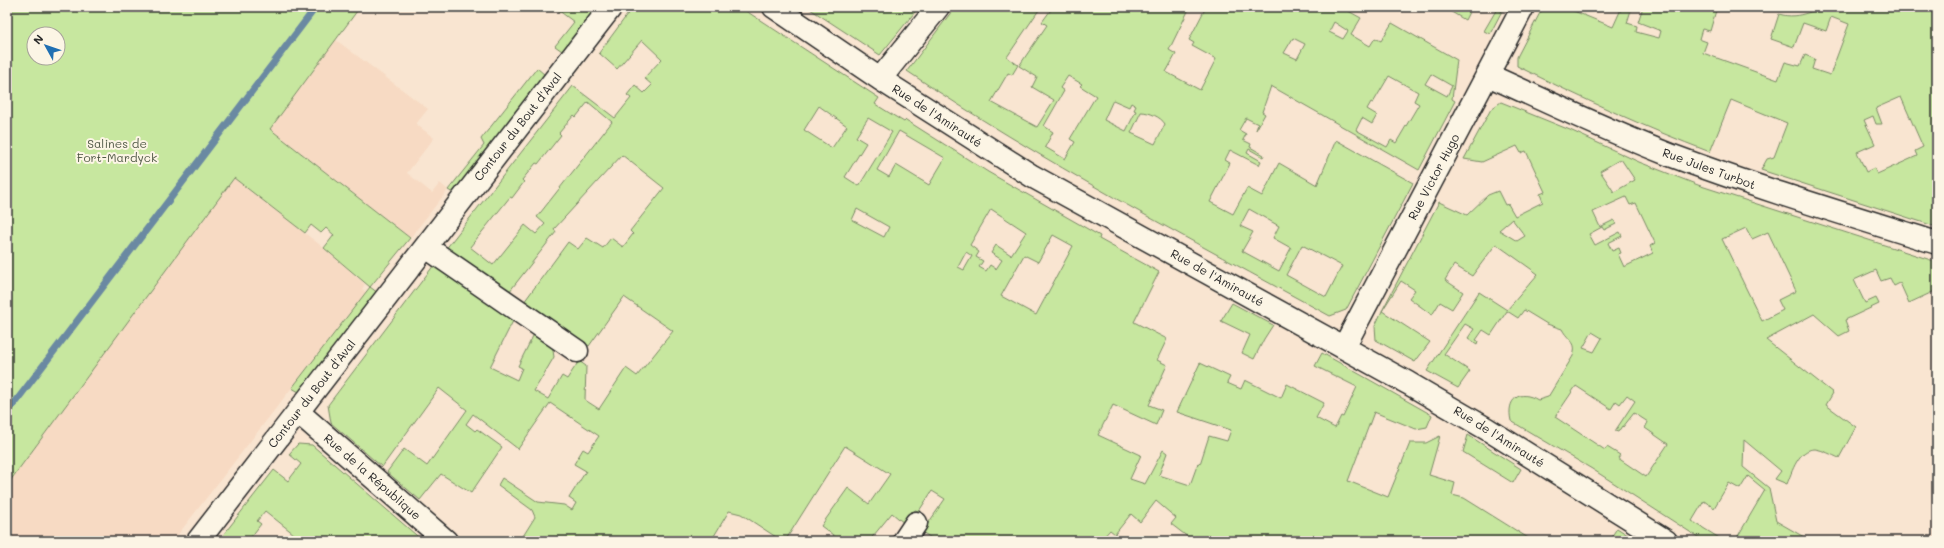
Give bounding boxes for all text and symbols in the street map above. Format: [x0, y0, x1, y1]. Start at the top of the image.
north arrow [26, 26, 66, 66]
text: N [30, 31, 46, 47]
street label: Contour du Bout d'Aval [470, 69, 565, 184]
street label: Rue de l'Amirauté [889, 80, 986, 150]
street label: Rue Victor Hugo [1404, 131, 1463, 222]
park label: Salines de Fort-Mardyck [77, 135, 157, 165]
street label: Rue Jules Turbot [1661, 144, 1758, 192]
street label: Rue de l'Amirauté [1168, 245, 1267, 309]
street label: Contour du Bout d'Aval [264, 336, 359, 451]
street label: Rue de l'Amirauté [1451, 402, 1548, 471]
street label: Rue de la République [321, 430, 425, 523]

